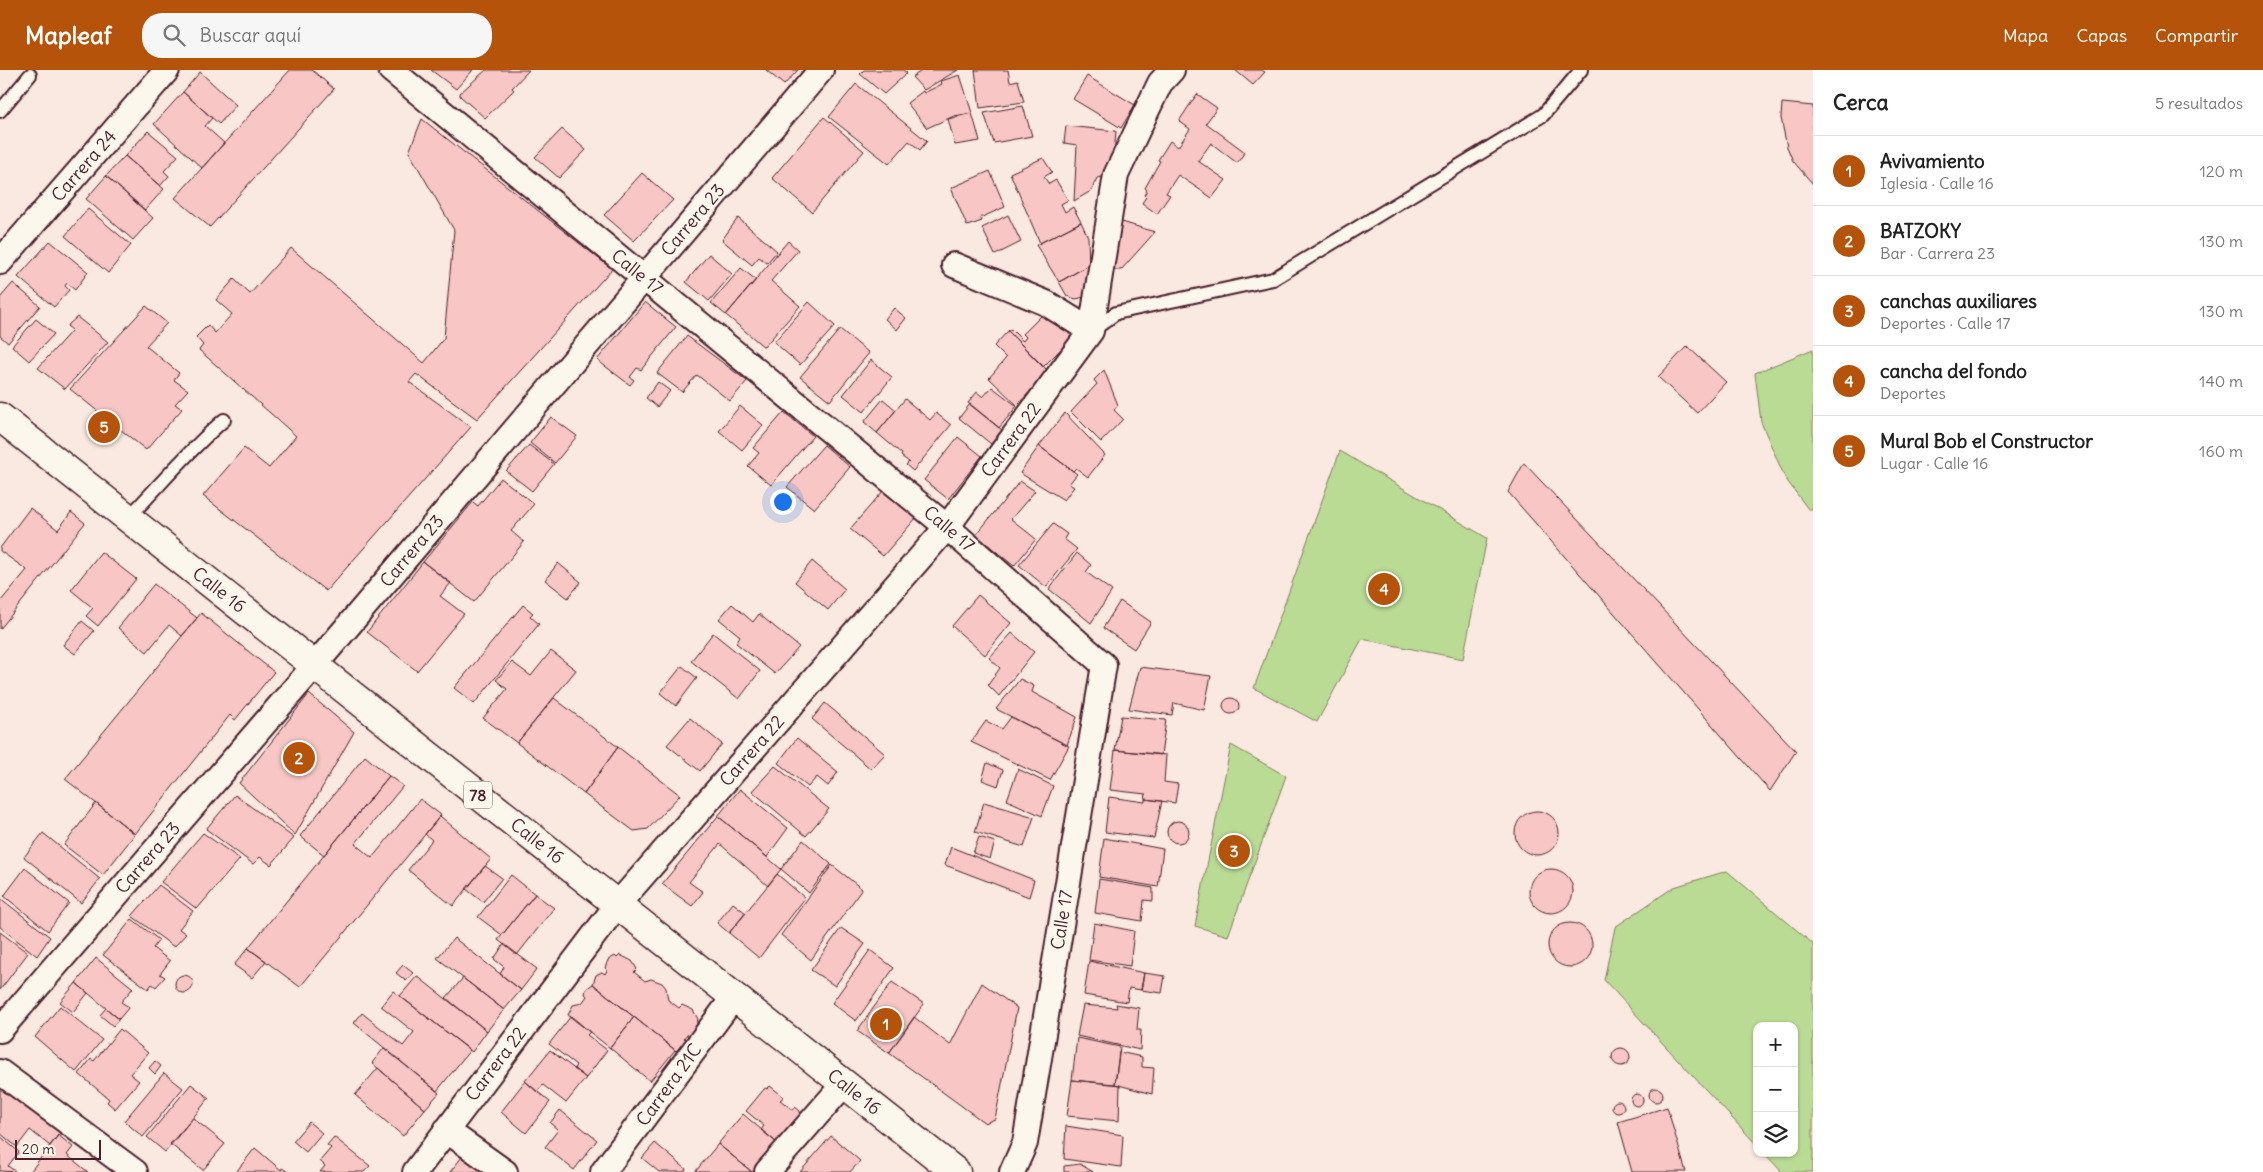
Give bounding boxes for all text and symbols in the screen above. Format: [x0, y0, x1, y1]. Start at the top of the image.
search box [142, 13, 492, 58]
text: Mapleaf [25, 20, 112, 50]
icon: search [160, 21, 188, 49]
text: Buscar aquí [200, 23, 301, 47]
text: Mapa [2003, 24, 2048, 47]
text: Capas [2076, 24, 2127, 47]
text: Compartir [2155, 24, 2238, 47]
text: Cerca [1833, 89, 1888, 116]
text: 5 resultados [2155, 93, 2243, 113]
street label: Carrera 24 [46, 125, 121, 206]
text: Avivamiento [1880, 149, 1985, 173]
text: 1 [1846, 161, 1852, 181]
text: 120 m [2200, 161, 2243, 181]
text: Iglesia · Calle 16 [1880, 173, 1994, 193]
street label: Carrera 23 [656, 179, 730, 261]
text: BATZOKY [1880, 219, 1961, 243]
text: 2 [1845, 231, 1853, 251]
text: 130 m [2199, 231, 2243, 251]
text: Bar · Carrera 23 [1880, 243, 1995, 263]
street label: Calle 17 [607, 244, 668, 300]
text: canchas auxiliares [1880, 289, 2037, 313]
text: 3 [1844, 301, 1854, 321]
text: 130 m [2199, 301, 2243, 321]
text: Deportes · Calle 17 [1880, 313, 2010, 333]
text: cancha del fondo [1880, 359, 2027, 383]
text: 4 [1844, 371, 1854, 391]
text: 140 m [2199, 371, 2243, 391]
text: Deportes [1880, 383, 1946, 403]
street label: Carrera 22 [976, 398, 1046, 482]
pin: 5 [88, 408, 120, 446]
text: Mural Bob el Constructor [1880, 429, 2093, 453]
text: 5 [1844, 441, 1854, 461]
text: 160 m [2199, 441, 2243, 461]
text: Lugar · Calle 16 [1880, 453, 1988, 473]
your location [770, 489, 796, 515]
street label: Calle 17 [919, 501, 980, 557]
street label: Carrera 23 [375, 510, 449, 592]
street label: Calle 16 [188, 562, 251, 618]
pin: 4 [1368, 570, 1400, 608]
street label: Carrera 22 [714, 710, 789, 791]
pin: 2 [283, 739, 315, 777]
road number: 78 [464, 782, 492, 808]
street label: Calle 16 [506, 813, 569, 869]
street label: Carrera 23 [110, 817, 185, 898]
pin: 3 [1218, 832, 1250, 870]
street label: Calle 17 [1045, 888, 1078, 951]
pin: 1 [870, 1005, 902, 1043]
street label: Carrera 22 [460, 1022, 531, 1105]
map controls [1753, 1022, 1798, 1157]
button: + [1753, 1022, 1798, 1067]
street label: Carrera 21C [631, 1039, 706, 1130]
street label: Calle 16 [823, 1064, 886, 1120]
button: − [1753, 1067, 1798, 1112]
button: layers [1753, 1112, 1798, 1157]
scale bar [15, 1137, 101, 1160]
text: 20 m [22, 1140, 55, 1158]

